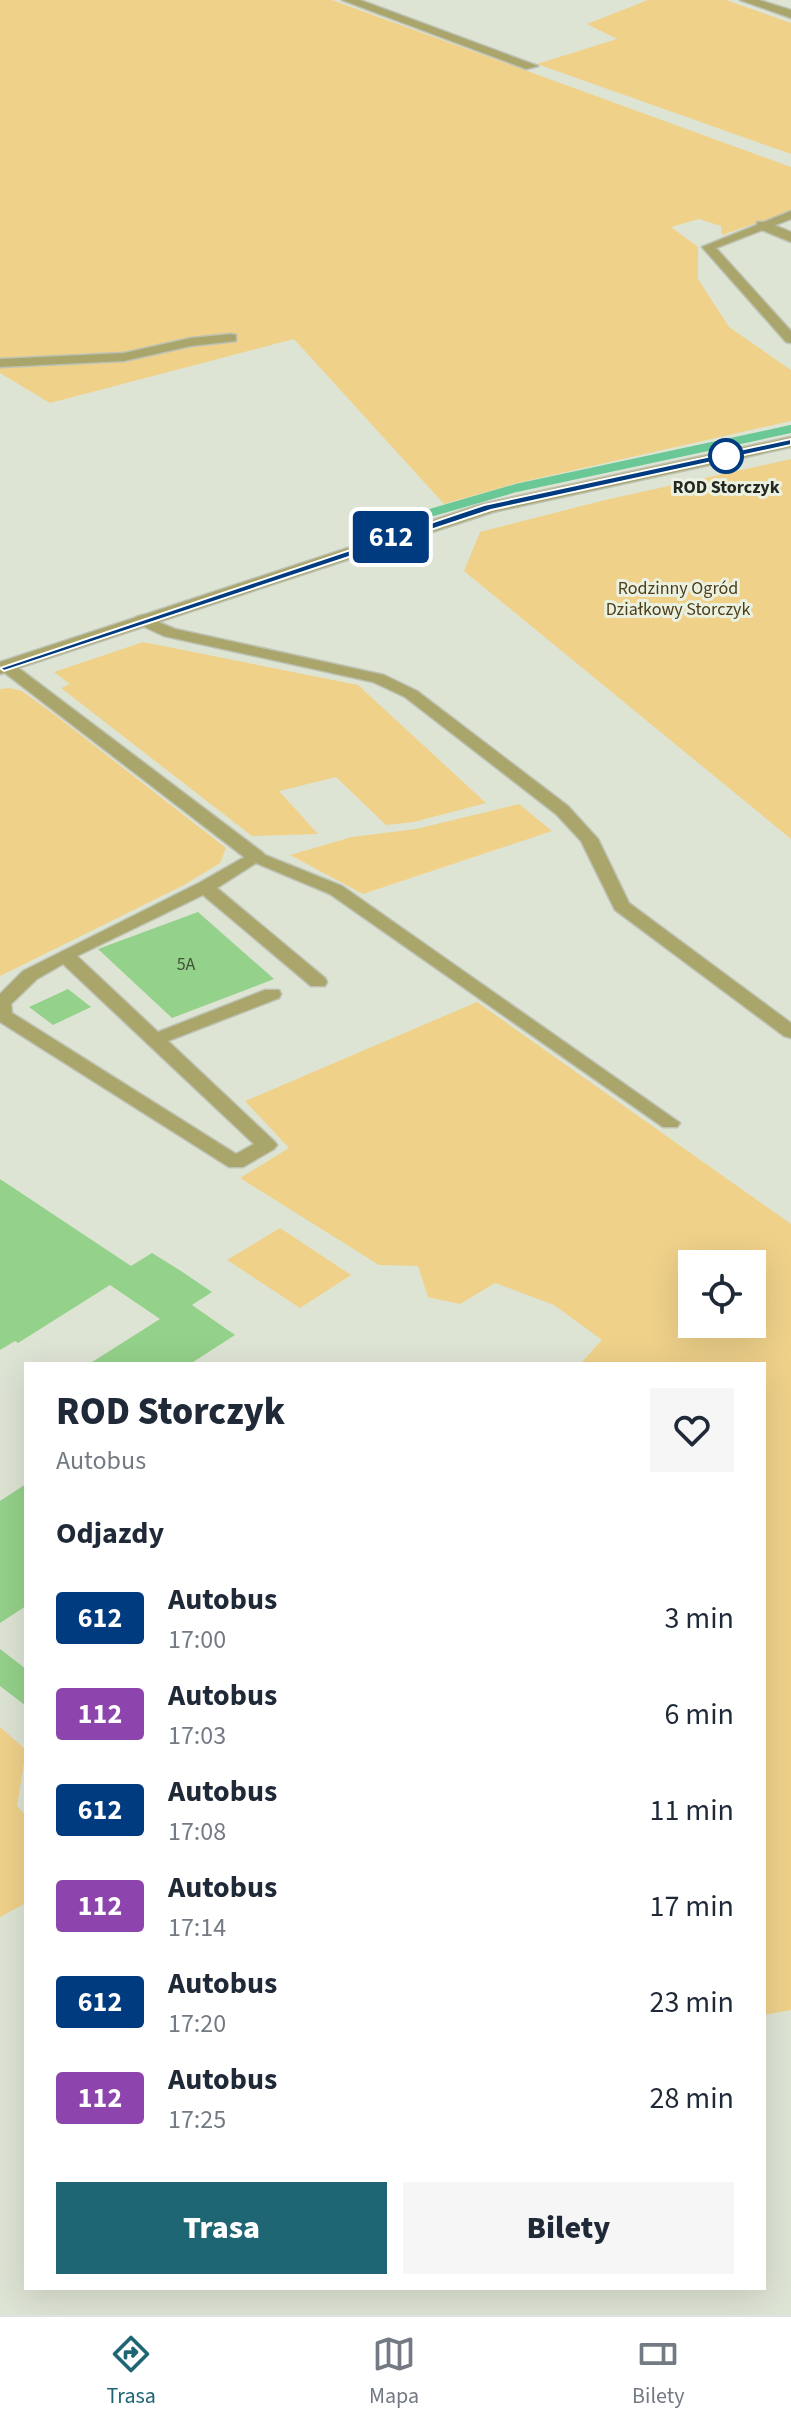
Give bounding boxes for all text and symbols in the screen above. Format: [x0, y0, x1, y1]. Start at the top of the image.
marker: ROD Storczyk [709, 439, 743, 473]
place label: ROD Storczyk [672, 475, 780, 500]
line badge: 612 [345, 511, 437, 563]
text: 612 [369, 517, 413, 557]
park label: Rodzinny Ogród Działkowy Storczyk [606, 576, 750, 622]
house number: 5A [177, 952, 196, 977]
map controls [678, 1250, 766, 1338]
button: locate [678, 1250, 766, 1338]
text: ROD Storczyk [56, 1385, 285, 1439]
button: heart [650, 1388, 734, 1472]
text: Autobus [56, 1442, 146, 1479]
text: Odjazdy [56, 1512, 164, 1555]
text: Autobus [168, 1578, 277, 1621]
text: 3 min [664, 1597, 734, 1640]
text: 612 [78, 1598, 122, 1638]
text: 17:00 [168, 1621, 226, 1658]
text: Autobus [168, 1674, 277, 1717]
text: 6 min [664, 1693, 734, 1736]
text: 112 [78, 1694, 122, 1734]
text: 17:03 [168, 1717, 226, 1754]
text: Autobus [168, 1770, 277, 1813]
text: 11 min [650, 1789, 734, 1832]
text: 612 [78, 1790, 122, 1830]
text: 17:08 [168, 1813, 226, 1850]
text: Autobus [168, 1866, 277, 1909]
text: 17 min [650, 1885, 734, 1928]
text: 112 [78, 1886, 122, 1926]
text: 17:14 [168, 1909, 226, 1946]
text: Autobus [168, 1962, 277, 2005]
text: 23 min [650, 1981, 734, 2024]
text: 612 [78, 1982, 122, 2022]
text: 17:20 [168, 2005, 226, 2042]
text: Autobus [168, 2058, 277, 2101]
text: 28 min [650, 2077, 734, 2120]
text: 112 [78, 2078, 122, 2118]
text: 17:25 [168, 2101, 226, 2138]
button: Trasa [56, 2182, 387, 2274]
button: Bilety [403, 2182, 734, 2274]
tab: Trasa [107, 2332, 156, 2412]
tab: Mapa [369, 2332, 419, 2412]
tab: Bilety [632, 2332, 684, 2412]

